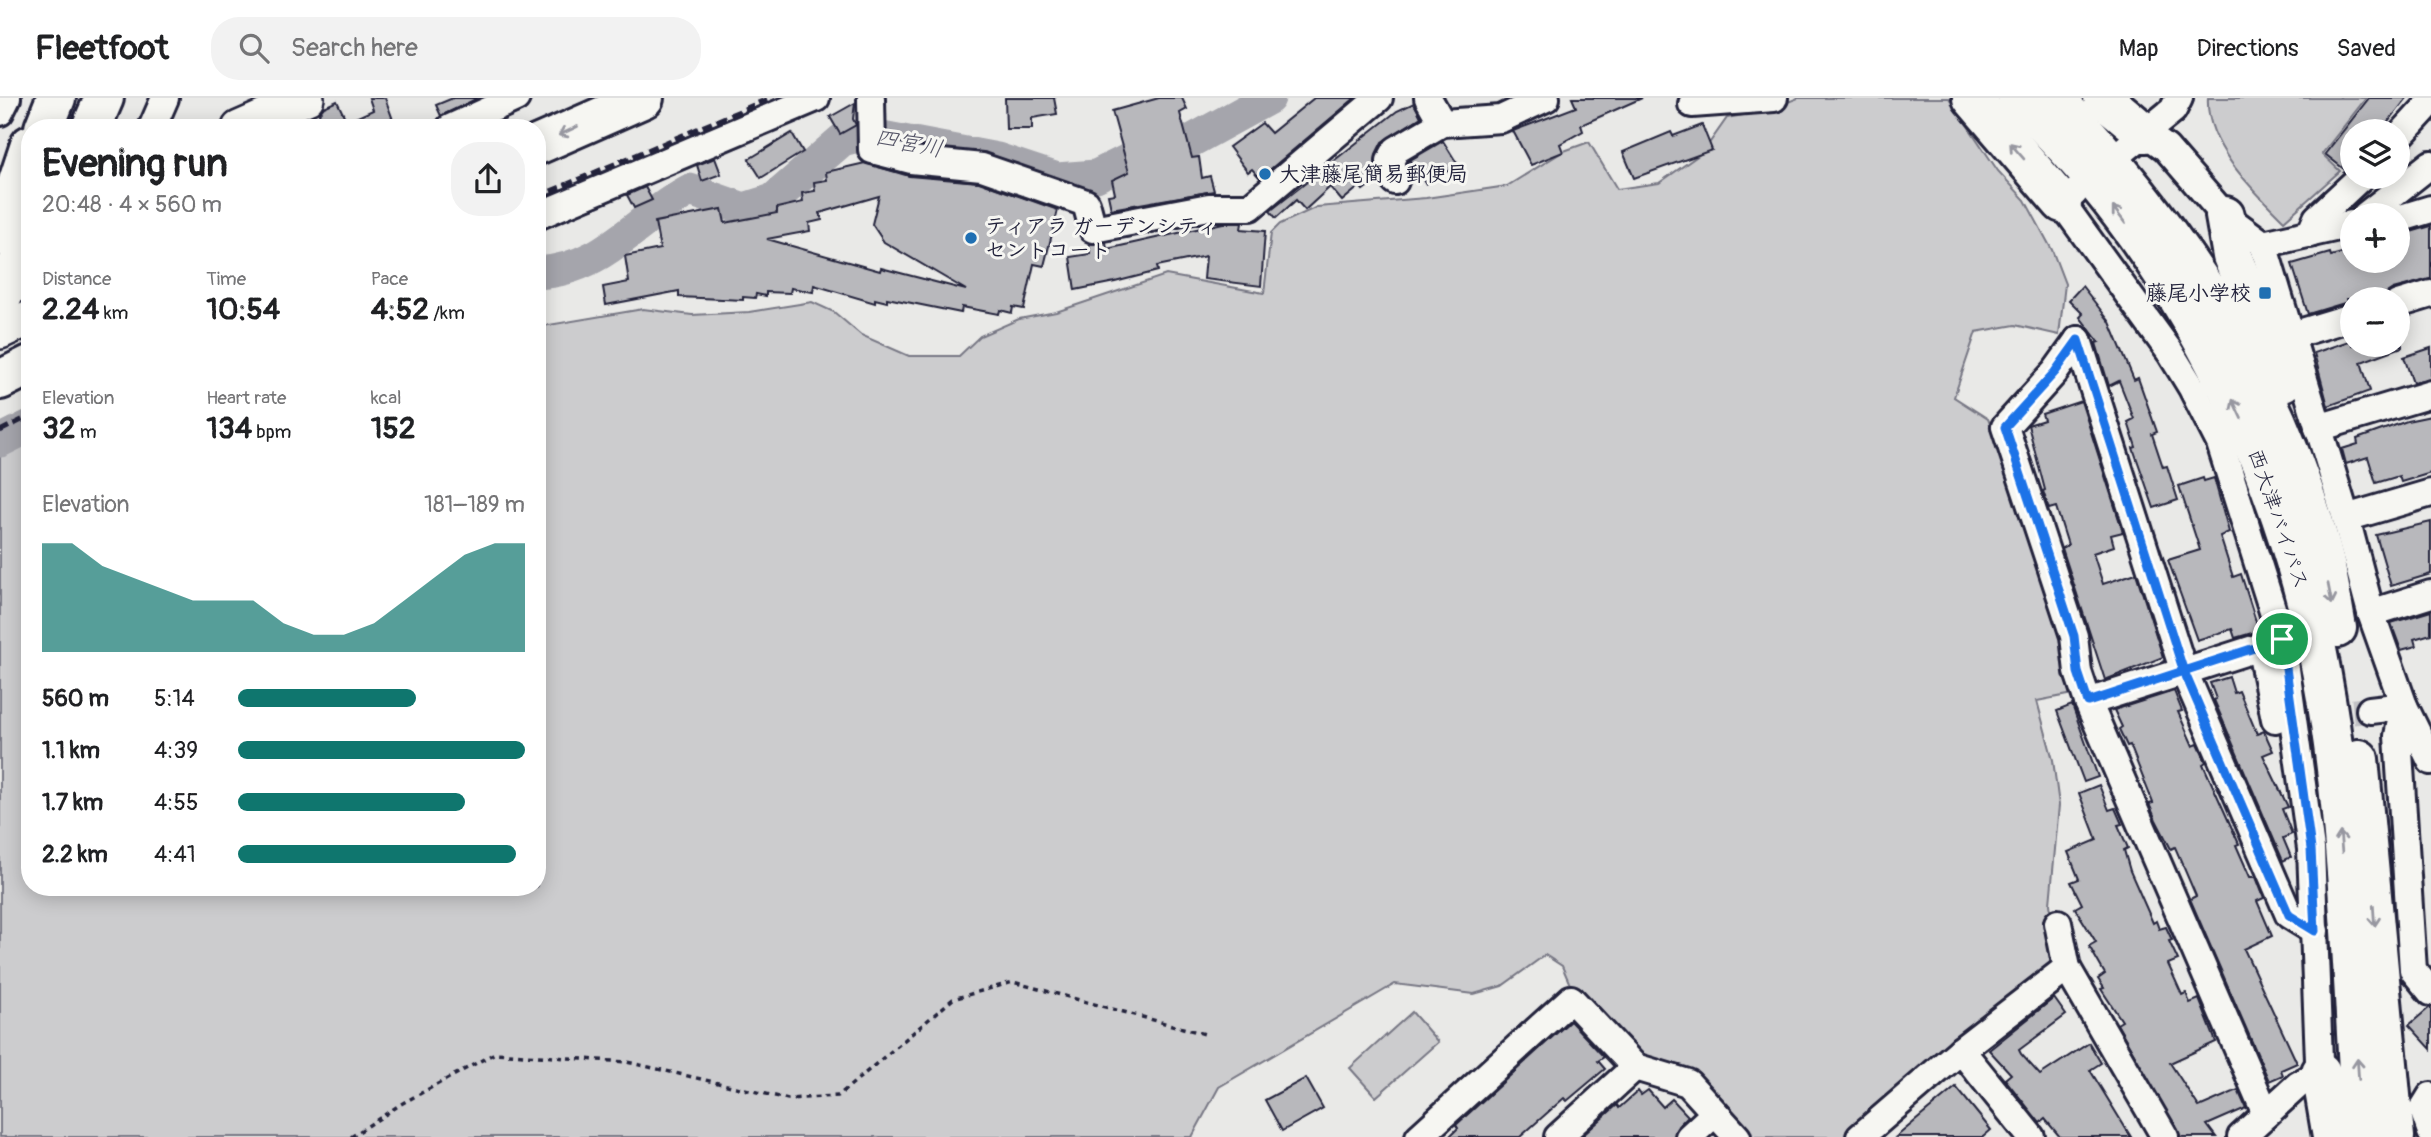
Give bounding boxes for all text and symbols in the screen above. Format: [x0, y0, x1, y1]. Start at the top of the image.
search box [211, 17, 701, 80]
text: Fleetfoot [35, 28, 169, 69]
icon: search [235, 29, 273, 67]
text: Search here [291, 32, 418, 64]
text: Map [2119, 34, 2159, 63]
text: Directions [2197, 34, 2298, 63]
text: Saved [2336, 34, 2396, 63]
map controls [2340, 119, 2410, 357]
button: layers [2340, 119, 2410, 189]
water label: 四宮川 [872, 122, 946, 164]
one-way arrow [558, 125, 579, 138]
text: Evening run [42, 140, 228, 188]
button: share [451, 142, 525, 216]
one-way arrow [2009, 142, 2025, 160]
place label: 大津藤尾簡易郵便局 [1279, 161, 1468, 188]
marker: 大津藤尾簡易郵便局 [1257, 166, 1273, 182]
text: 20:48 · 4 × 560 m [42, 190, 222, 219]
button: + [2340, 203, 2410, 273]
one-way arrow [2112, 206, 2127, 224]
place label: ティアラ ガーデンシティ セントコート [985, 213, 1218, 264]
marker: ティアラ ガーデンシティ セントコート [963, 230, 979, 246]
text: Distance [42, 267, 111, 291]
text: Time [206, 267, 246, 291]
text: Pace [371, 267, 408, 291]
place label: 藤尾小学校 [2146, 280, 2251, 307]
marker: 藤尾小学校 [2257, 285, 2273, 301]
button: − [2340, 287, 2410, 357]
text: 2.24 [42, 291, 100, 328]
text: 10:54 [206, 291, 280, 328]
text: 4:52 [371, 291, 429, 328]
text: km [100, 301, 128, 325]
text: /km [429, 301, 465, 325]
text: Elevation [42, 386, 114, 410]
text: Heart rate [206, 386, 286, 410]
text: kcal [371, 386, 402, 410]
one-way arrow [2229, 399, 2243, 420]
text: 32 [42, 410, 76, 447]
text: 134 [206, 410, 252, 447]
text: 152 [371, 410, 415, 447]
text: m [76, 420, 97, 444]
text: bpm [252, 420, 292, 444]
street label: 西大津バイパス [2241, 445, 2315, 593]
text: Elevation [42, 490, 130, 519]
text: 181–189 m [424, 490, 525, 519]
one-way arrow [2324, 582, 2338, 605]
pin [2252, 609, 2312, 669]
icon: arrive [2263, 620, 2301, 658]
text: 560 m [42, 684, 109, 713]
text: 5:14 [154, 684, 195, 713]
text: 1.1 km [42, 736, 100, 765]
text: 4:39 [154, 736, 198, 765]
text: 1.7 km [42, 788, 103, 817]
text: 4:55 [154, 788, 198, 817]
one-way arrow [2334, 831, 2347, 854]
text: 2.2 km [42, 840, 108, 869]
text: 4:41 [154, 840, 196, 869]
one-way arrow [2368, 904, 2381, 927]
one-way arrow [2351, 1058, 2364, 1081]

